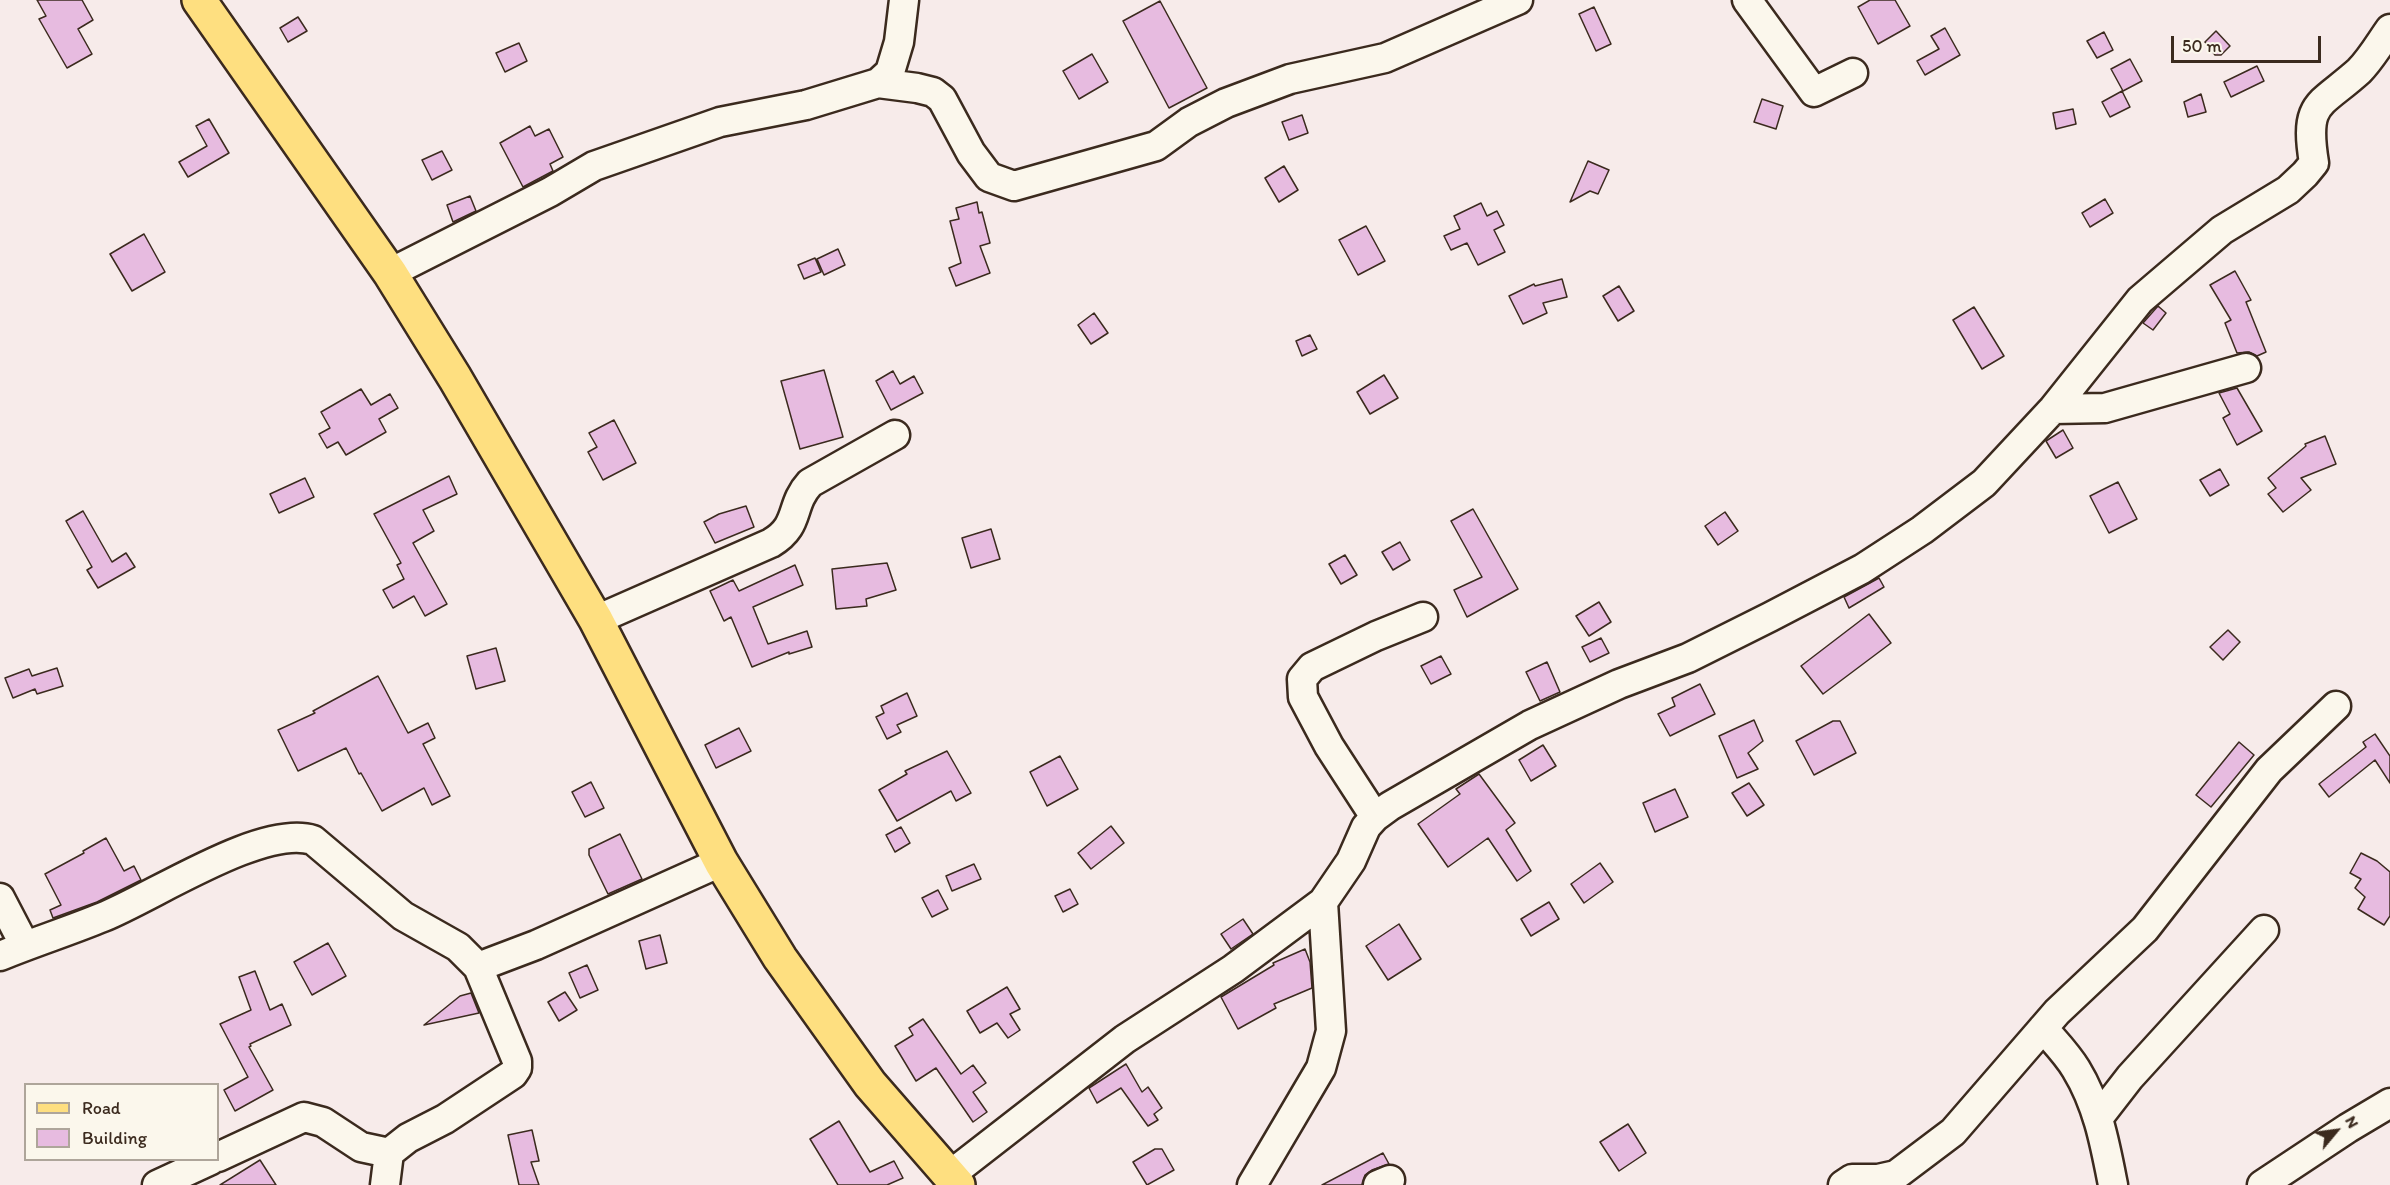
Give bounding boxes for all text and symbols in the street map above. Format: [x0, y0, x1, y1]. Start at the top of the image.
scale bar [2174, 24, 2324, 62]
text: 50 m [2182, 35, 2222, 57]
legend [24, 1083, 219, 1161]
text: Road [82, 1097, 121, 1119]
north arrow [2306, 1101, 2366, 1161]
text: N [2341, 1113, 2363, 1131]
text: Building [82, 1127, 147, 1149]

